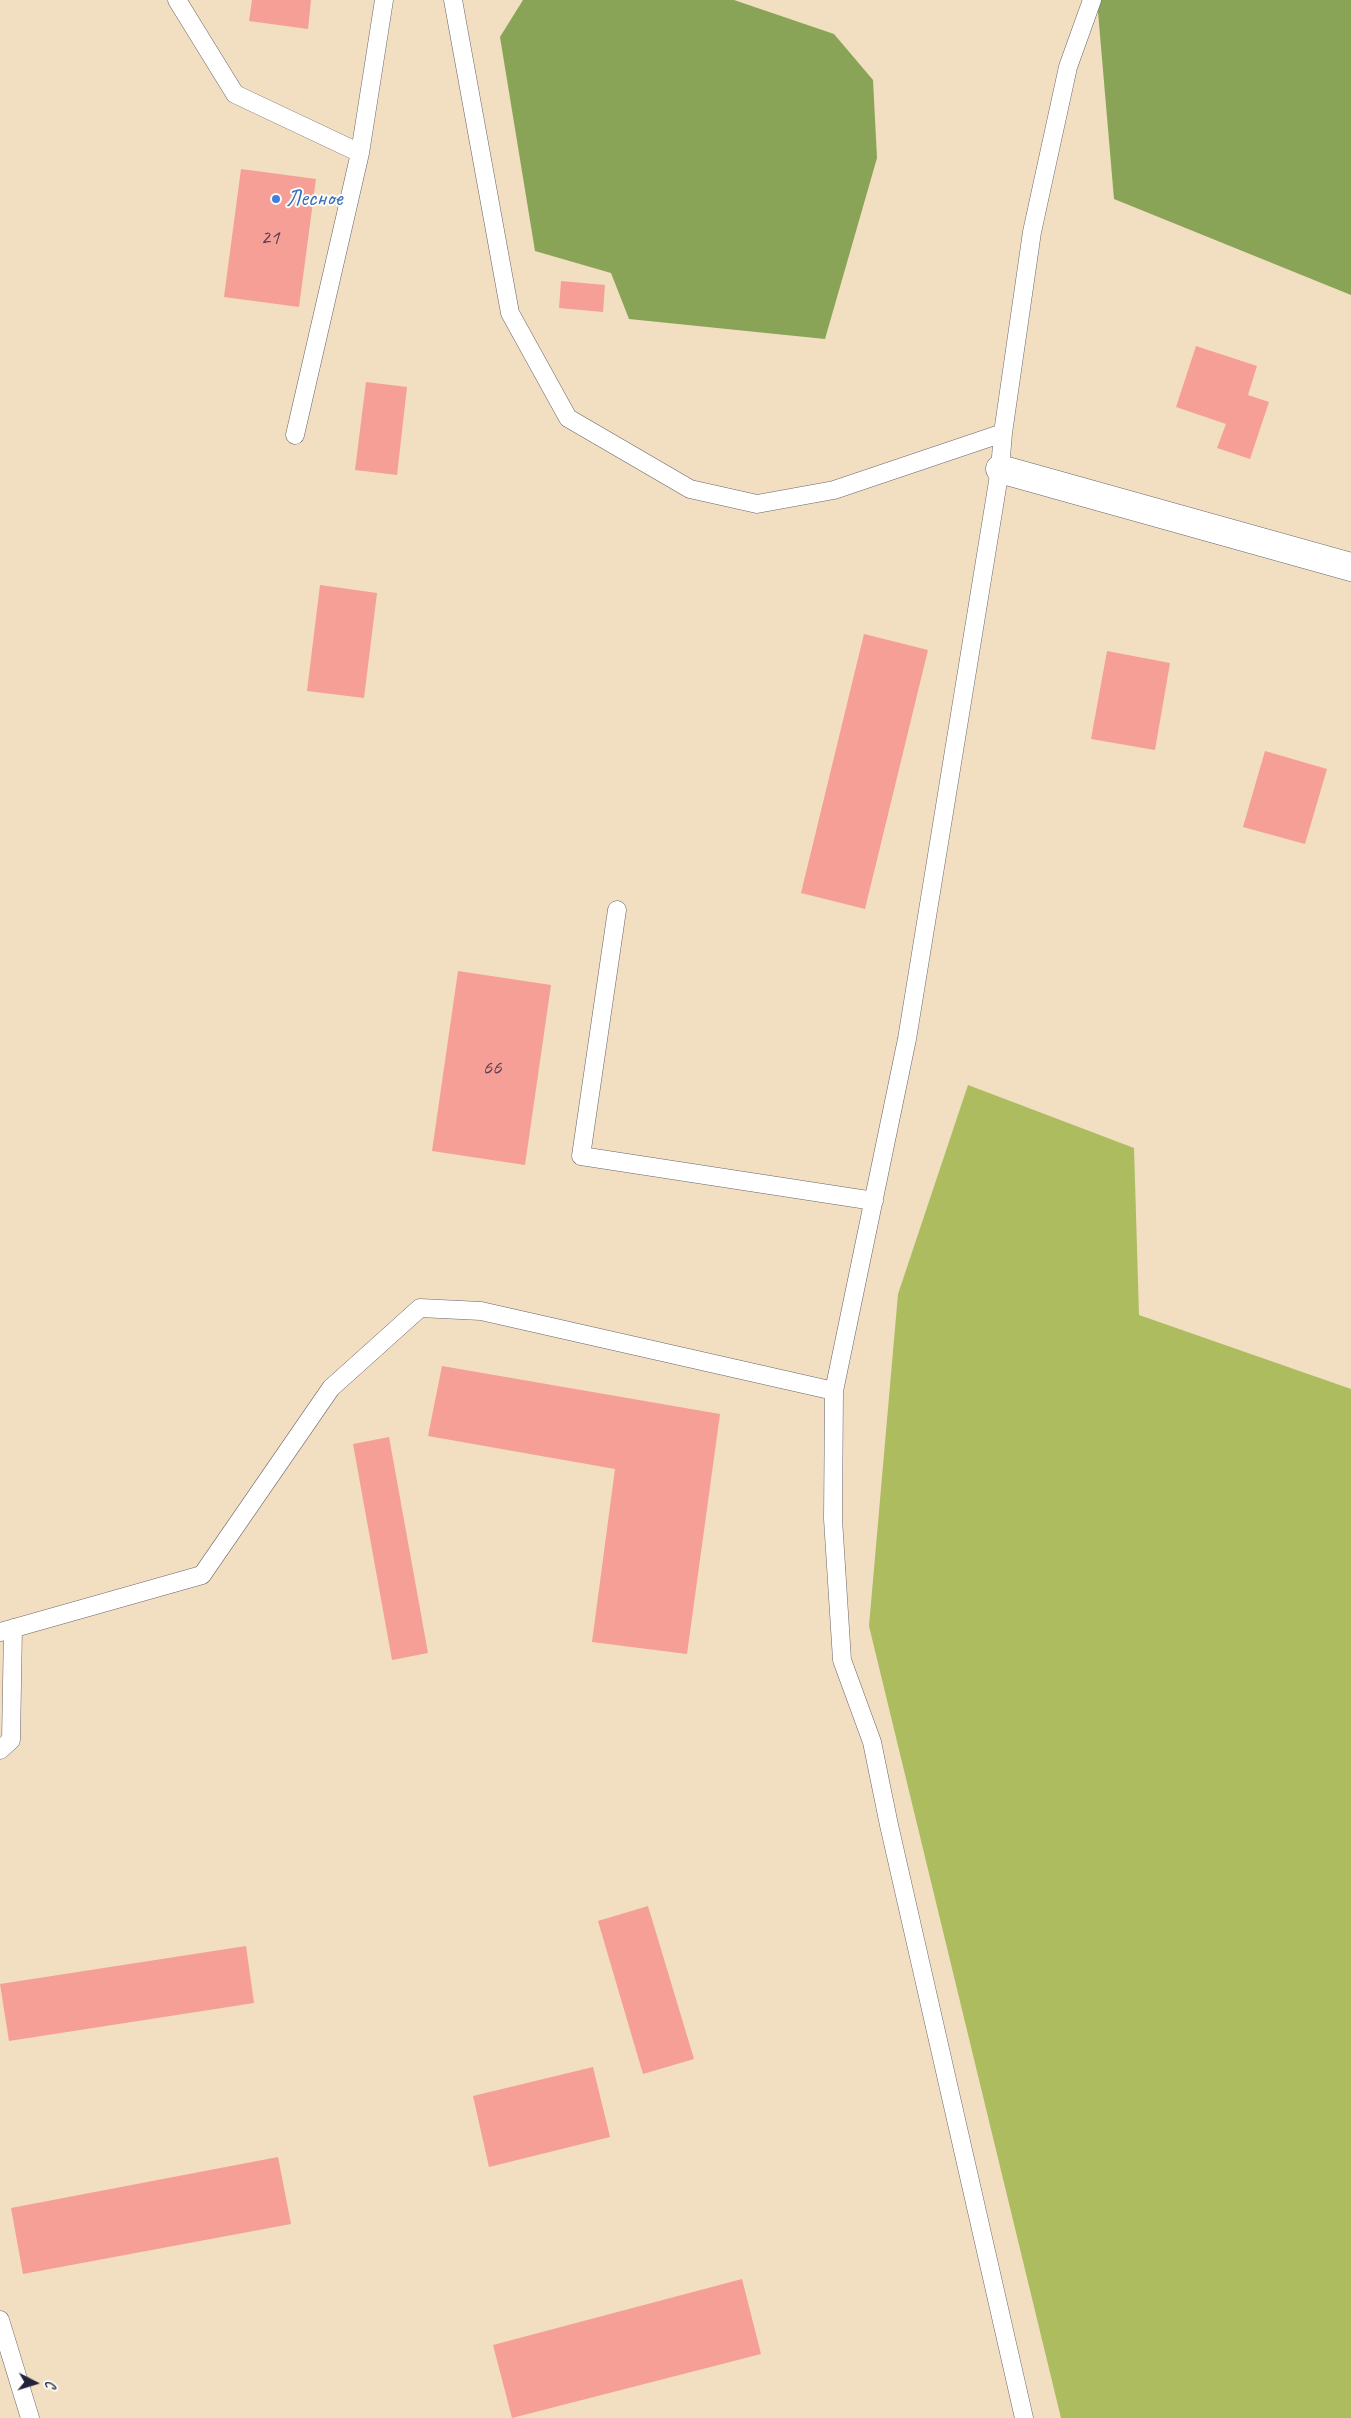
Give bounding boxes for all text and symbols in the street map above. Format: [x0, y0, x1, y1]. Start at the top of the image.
place label: Лесное [286, 185, 342, 213]
marker: Лесное [270, 193, 282, 205]
house number: 21 [261, 225, 279, 251]
house number: 66 [483, 1055, 501, 1081]
north arrow [10, 2358, 60, 2408]
text: С [42, 2380, 59, 2389]

